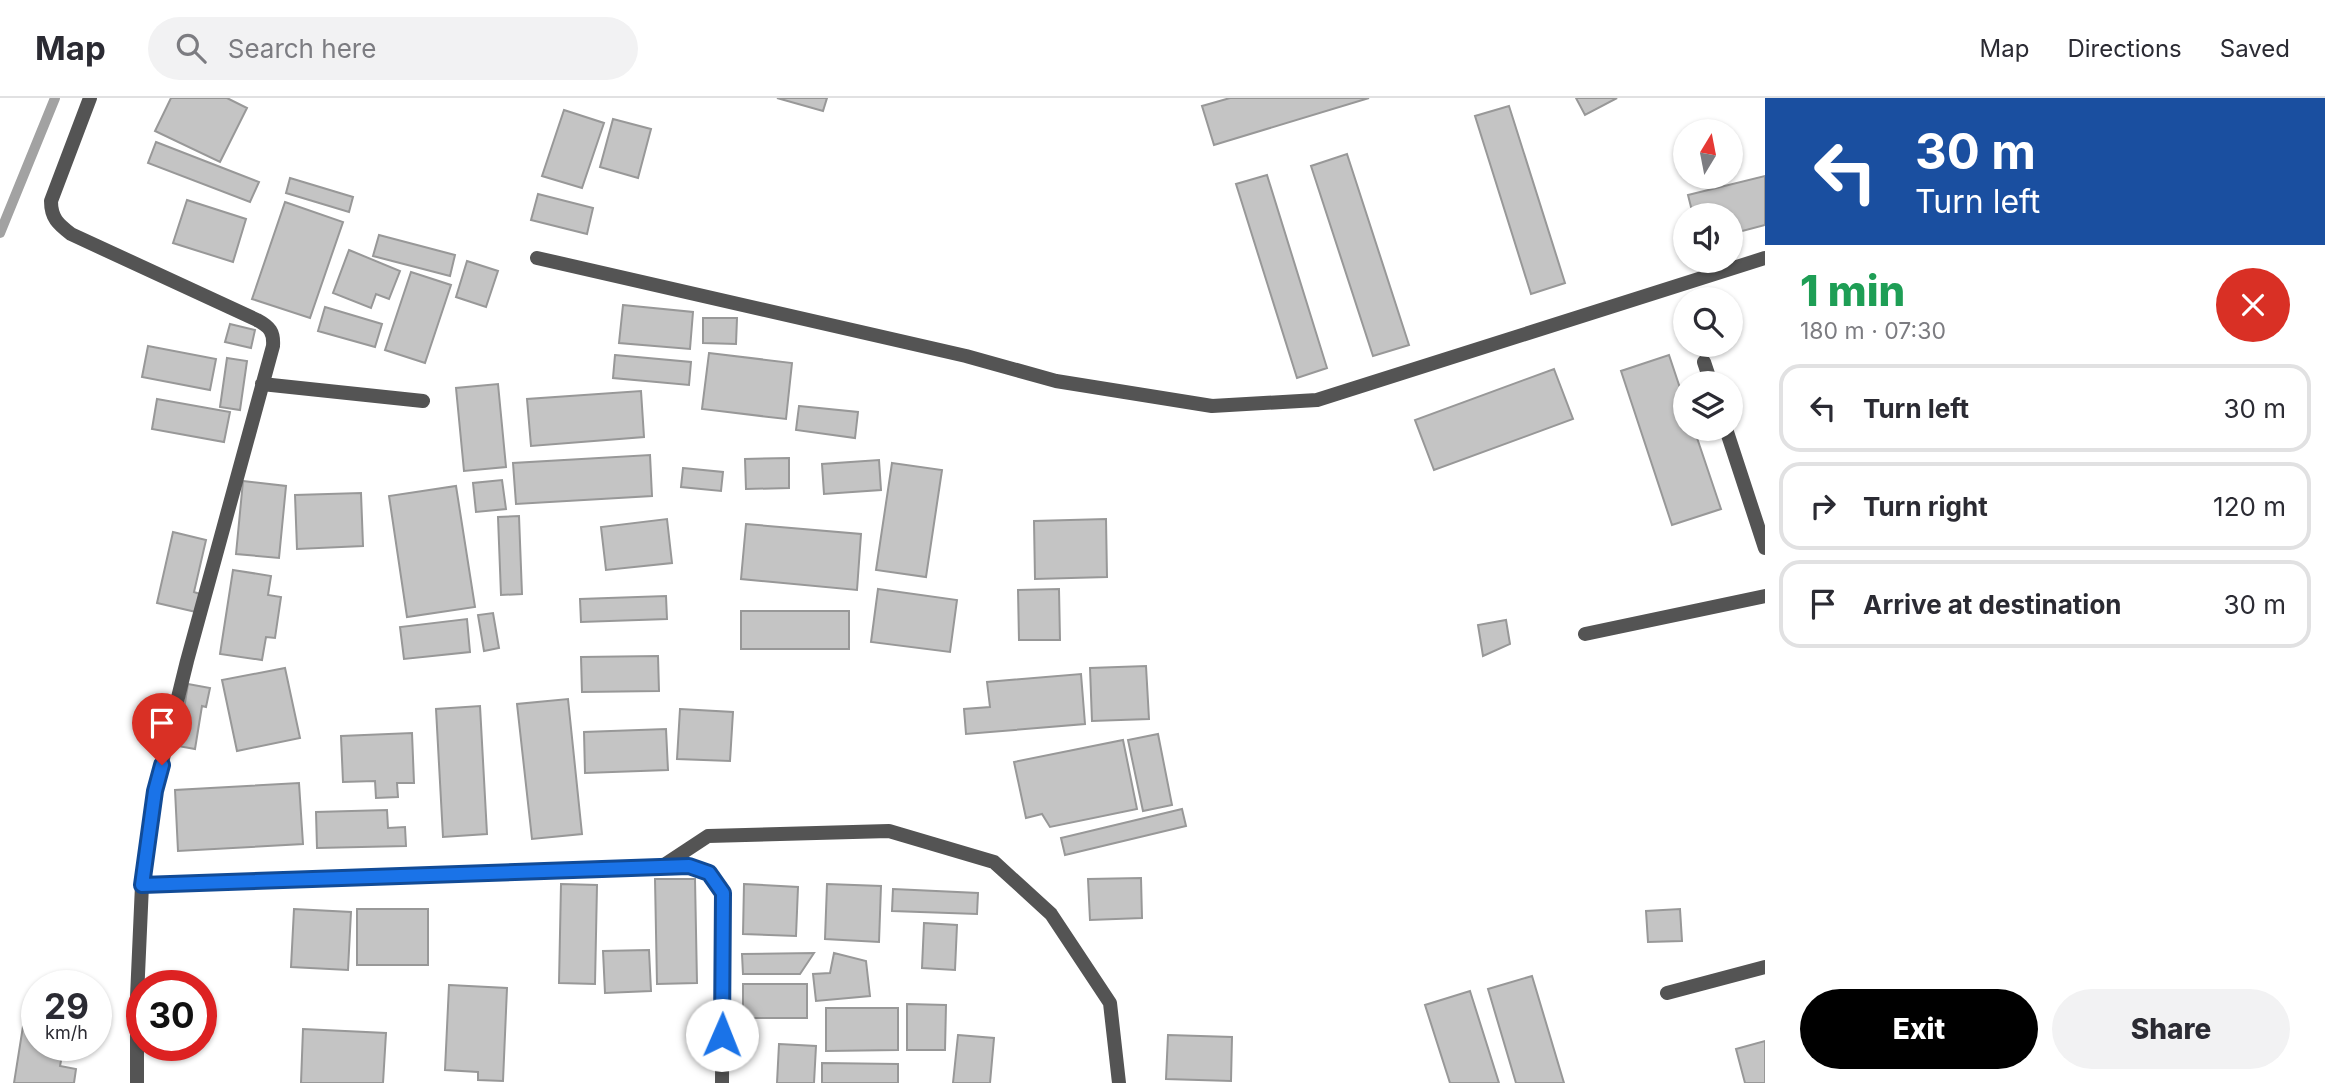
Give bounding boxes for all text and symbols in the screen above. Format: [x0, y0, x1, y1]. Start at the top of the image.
search box [148, 17, 638, 80]
text: Map [35, 28, 106, 68]
icon: search [172, 29, 210, 67]
text: Search here [228, 33, 376, 64]
text: Map [1980, 34, 2029, 63]
text: Directions [2067, 34, 2182, 63]
text: Saved [2220, 34, 2290, 63]
north arrow [1673, 119, 1743, 189]
map controls [1673, 119, 1743, 441]
text: 30 m [1915, 122, 2036, 181]
icon: left [1800, 126, 1891, 217]
text: Turn left [1915, 182, 2040, 221]
button: sound [1673, 203, 1743, 273]
text: 1 min [1800, 265, 1905, 316]
button: close [2216, 268, 2290, 342]
button: search [1673, 287, 1743, 357]
text: 180 m · 07:30 [1800, 317, 1946, 345]
button: layers [1673, 371, 1743, 441]
icon: left [1804, 389, 1842, 427]
text: Turn left [1863, 393, 1969, 424]
text: 30 m [2223, 393, 2286, 424]
icon: right [1804, 487, 1842, 525]
text: Turn right [1863, 491, 1988, 522]
text: 120 m [2213, 491, 2286, 522]
icon: arrive [1804, 585, 1842, 623]
text: Arrive at destination [1863, 589, 2122, 620]
text: 30 m [2223, 589, 2286, 620]
pin [132, 693, 192, 765]
icon: arrive [143, 704, 181, 742]
speed limit sign: 30 [126, 970, 217, 1061]
text: 29 [44, 985, 89, 1027]
button: Exit [1800, 989, 2038, 1069]
button: Share [2052, 989, 2290, 1069]
position arrow [685, 998, 759, 1072]
text: km/h [45, 1022, 88, 1043]

